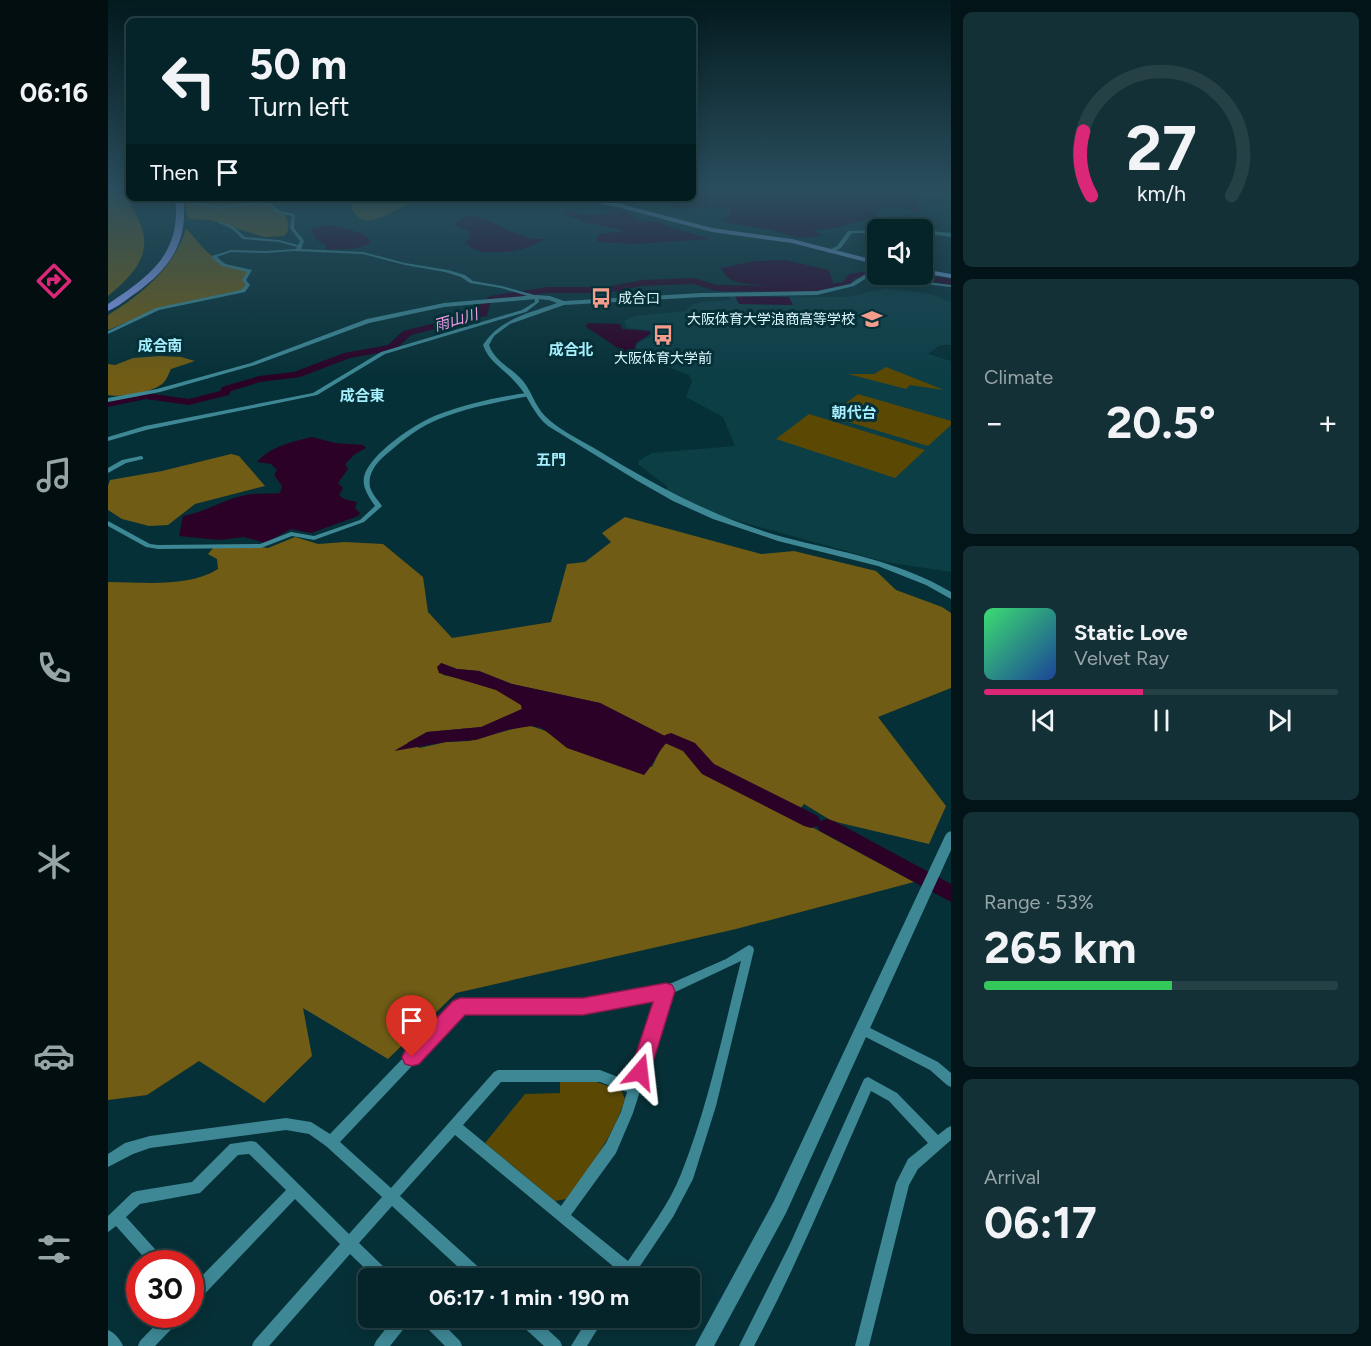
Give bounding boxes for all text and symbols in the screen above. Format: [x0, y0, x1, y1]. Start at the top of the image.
text: 50 m [249, 39, 347, 90]
icon: left [150, 42, 228, 120]
text: 06:16 [20, 76, 88, 109]
text: Turn left [249, 90, 349, 123]
text: 27 [1126, 112, 1196, 187]
icon: arrive [211, 156, 244, 189]
text: Then [150, 159, 199, 186]
text: km/h [1137, 182, 1185, 207]
map controls [867, 219, 933, 285]
button: sound [867, 219, 933, 285]
icon: directions [33, 260, 75, 302]
bus stop icon: 成合口 [589, 286, 613, 310]
place label: 成合口 [618, 290, 660, 307]
water label: 雨山川 [432, 305, 482, 335]
school or university icon: 大阪体育大学浪商高等学校 [860, 307, 884, 331]
place label: 大阪体育大学浪商高等学校 [687, 311, 855, 328]
bus stop icon: 大阪体育大学前 [651, 323, 675, 347]
district label: 成合南 [137, 337, 183, 355]
district label: 成合北 [548, 341, 594, 359]
place label: 大阪体育大学前 [614, 350, 712, 367]
text: Climate [984, 365, 1053, 389]
district label: 成合東 [339, 387, 385, 405]
text: 20.5° [1106, 395, 1216, 449]
text: − [984, 403, 1005, 442]
text: + [1317, 403, 1338, 442]
district label: 朝代台 [831, 404, 877, 422]
district label: 五門 [536, 451, 566, 469]
icon: music [33, 454, 75, 496]
text: Static Love [1074, 619, 1188, 646]
text: Velvet Ray [1074, 646, 1169, 670]
icon: phone [33, 647, 75, 689]
icon: previous [1027, 704, 1060, 737]
icon: pause [1145, 704, 1178, 737]
icon: next [1263, 704, 1296, 737]
icon: climate [33, 841, 75, 883]
text: Range · 53% [984, 890, 1094, 914]
text: 265 km [984, 920, 1136, 974]
pin [386, 995, 437, 1057]
icon: arrive [395, 1004, 428, 1037]
icon: car [33, 1035, 75, 1077]
position arrow [608, 1040, 672, 1104]
text: Arrival [984, 1165, 1040, 1189]
text: 06:17 [984, 1195, 1097, 1249]
icon: filters [33, 1228, 75, 1270]
speed limit sign: 30 [126, 1250, 204, 1328]
text: 06:17 · 1 min · 190 m [429, 1284, 629, 1311]

